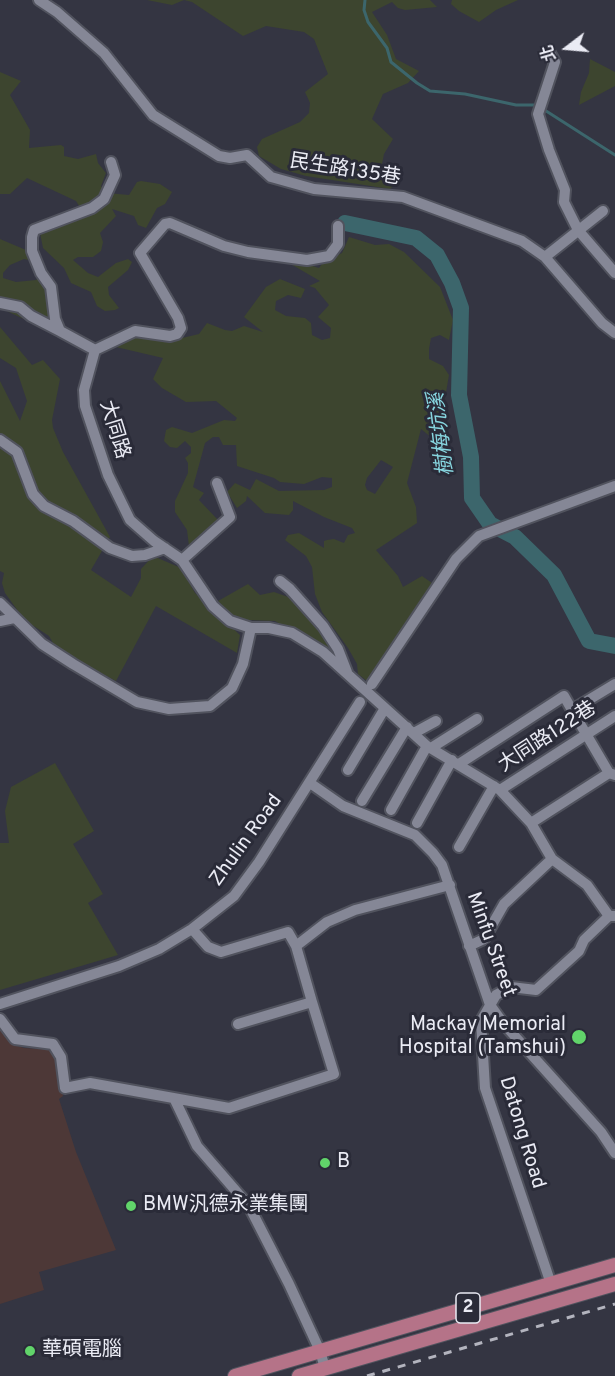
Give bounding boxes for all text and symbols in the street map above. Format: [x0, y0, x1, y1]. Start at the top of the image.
north arrow [537, 18, 597, 78]
text: 北 [538, 43, 562, 63]
street label: 民生路135巷 [288, 150, 402, 192]
water label: 樹梅坑溪 [425, 391, 461, 477]
street label: 大同路 [93, 398, 133, 462]
street label: 大同路122巷 [495, 697, 601, 779]
street label: Zhulin Road [206, 790, 288, 892]
street label: Minfu Street [460, 889, 520, 1001]
place label: Mackay Memorial Hospital (Tamshui) [399, 1014, 566, 1061]
marker: Mackay Memorial Hospital (Tamshui) [570, 1028, 588, 1046]
street label: Datong Road [493, 1074, 549, 1192]
place label: B [337, 1151, 350, 1175]
marker: B [318, 1156, 332, 1170]
place label: BMW汎德永業集團 [143, 1194, 309, 1218]
marker: BMW汎德永業集團 [124, 1199, 138, 1213]
road number: 2 [456, 1293, 480, 1323]
place label: 華碩電腦 [42, 1339, 122, 1363]
marker: 華碩電腦 [23, 1344, 37, 1358]

